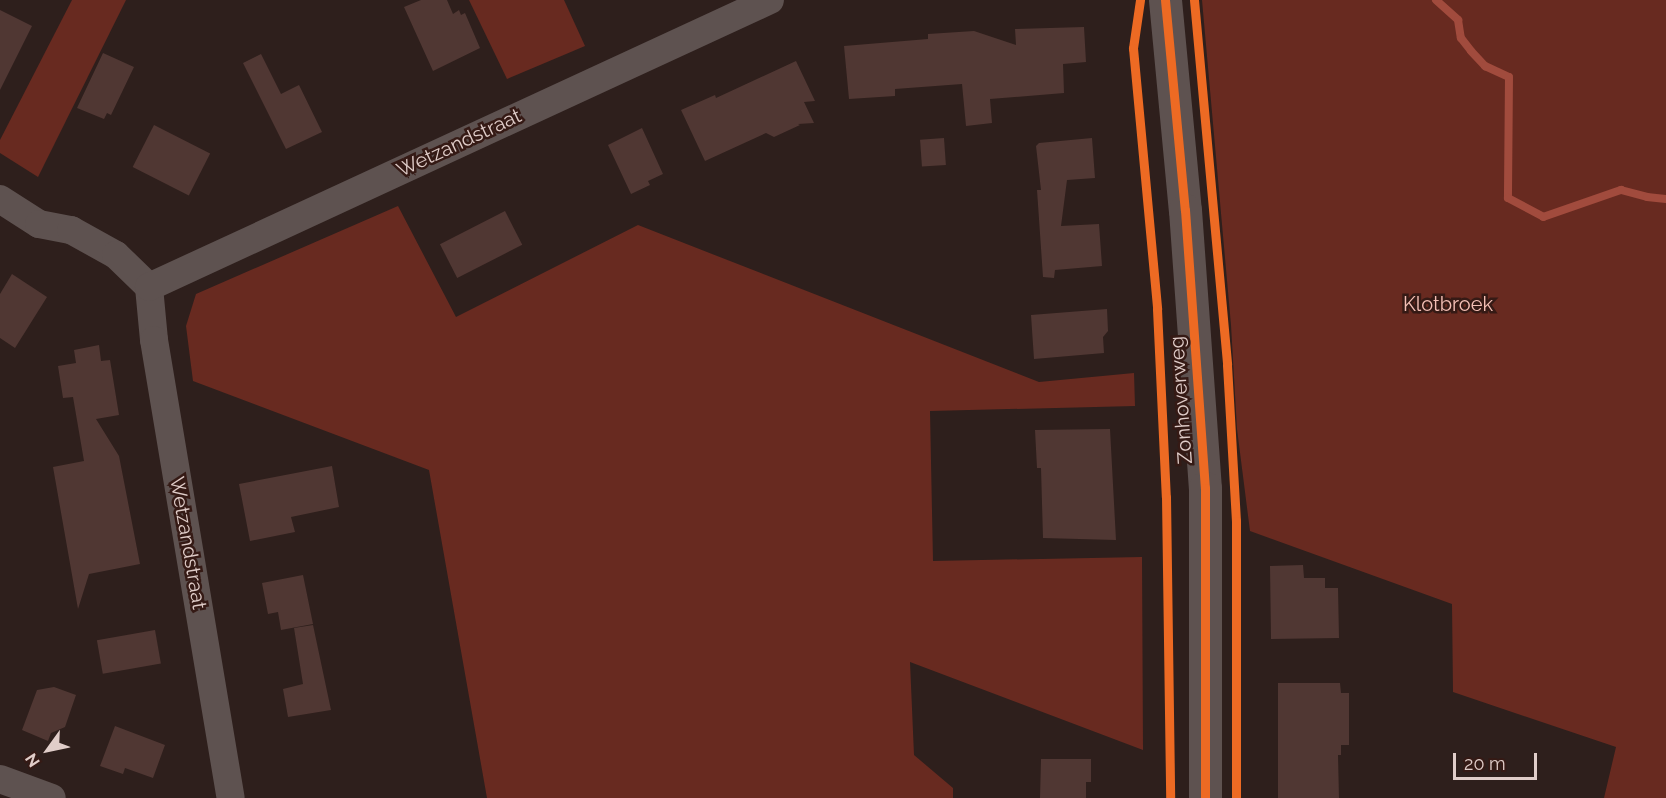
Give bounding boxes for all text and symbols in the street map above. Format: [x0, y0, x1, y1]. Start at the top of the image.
street label: Wetzandstraat [393, 104, 525, 182]
park label: Klotbroek [1403, 292, 1493, 316]
street label: Zonhoverweg [1165, 335, 1197, 465]
street label: Wetzandstraat [165, 475, 211, 611]
north arrow [18, 720, 78, 780]
scale bar [1456, 741, 1540, 779]
text: N [21, 750, 44, 770]
text: 20 m [1464, 753, 1506, 774]

